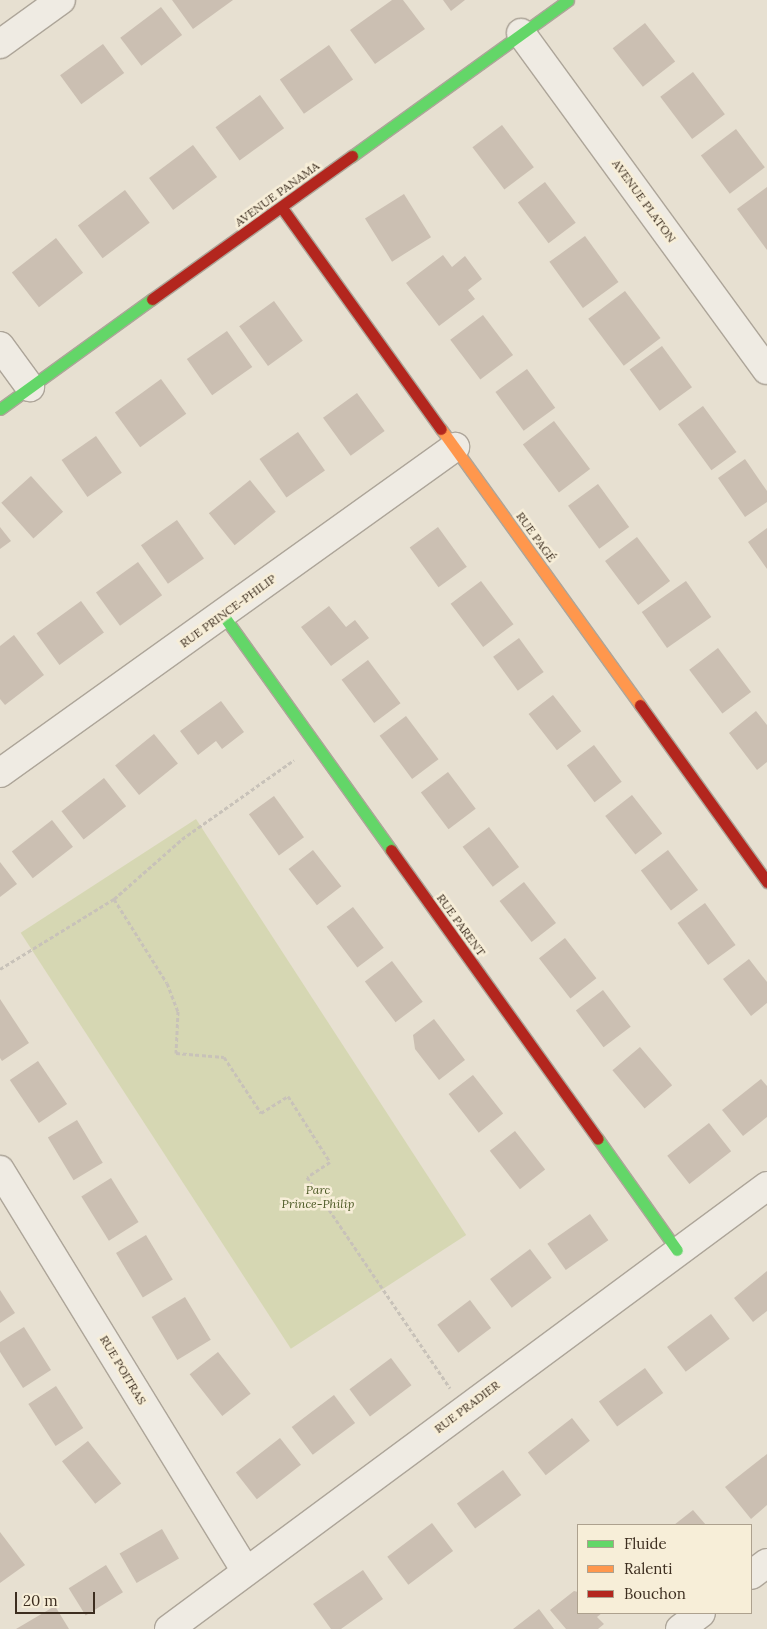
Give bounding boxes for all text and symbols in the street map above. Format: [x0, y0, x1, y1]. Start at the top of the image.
street label: AVENUE PLATON [609, 157, 679, 245]
street label: AVENUE PANAMA [232, 159, 322, 229]
street label: RUE PAGÉ [513, 509, 559, 565]
street label: RUE PRINCE-PHILIP [177, 571, 279, 651]
street label: RUE PARENT [434, 891, 488, 959]
park label: Parc Prince-Philip [282, 1183, 354, 1211]
street label: RUE POITRAS [97, 1333, 149, 1407]
street label: RUE PRADIER [432, 1378, 502, 1436]
legend [577, 1524, 752, 1614]
text: Fluide [624, 1534, 667, 1553]
text: Ralenti [624, 1559, 672, 1578]
scale bar [18, 1582, 98, 1614]
text: Bouchon [624, 1584, 686, 1603]
text: 20 m [23, 1591, 58, 1610]

